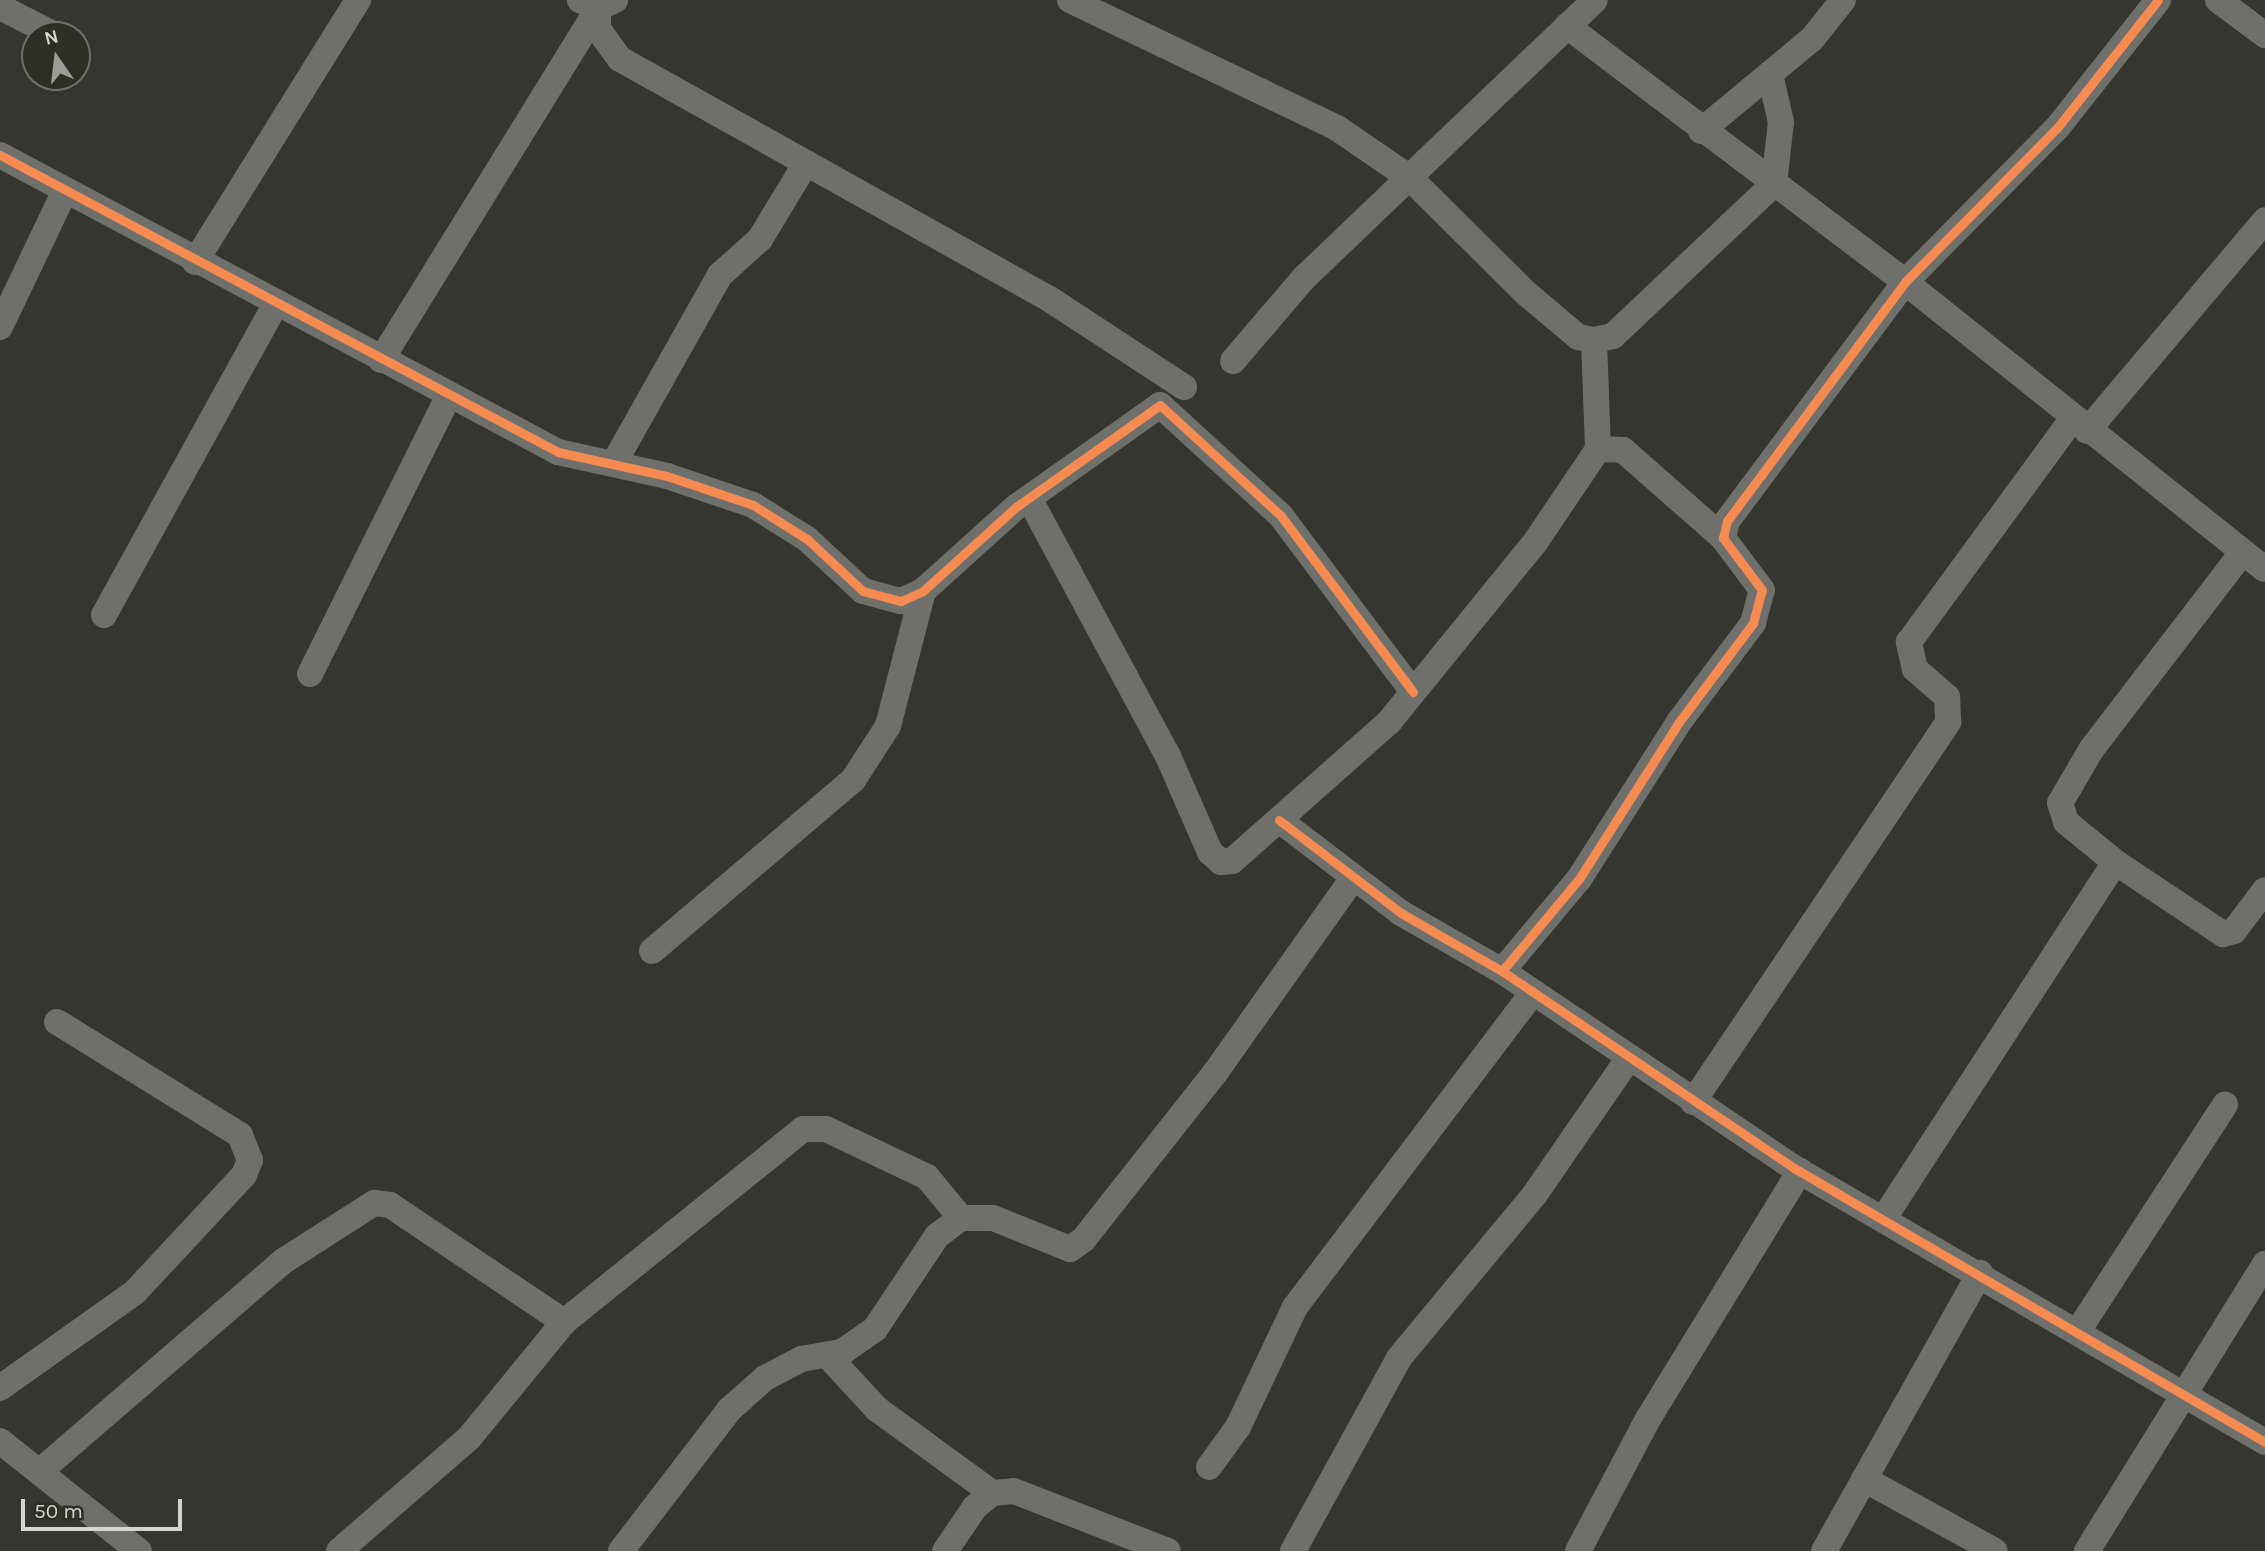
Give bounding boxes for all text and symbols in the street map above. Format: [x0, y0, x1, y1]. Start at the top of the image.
north arrow [21, 21, 91, 91]
text: N [42, 25, 61, 50]
scale bar [24, 1484, 186, 1528]
text: 50 m [34, 1499, 83, 1523]

